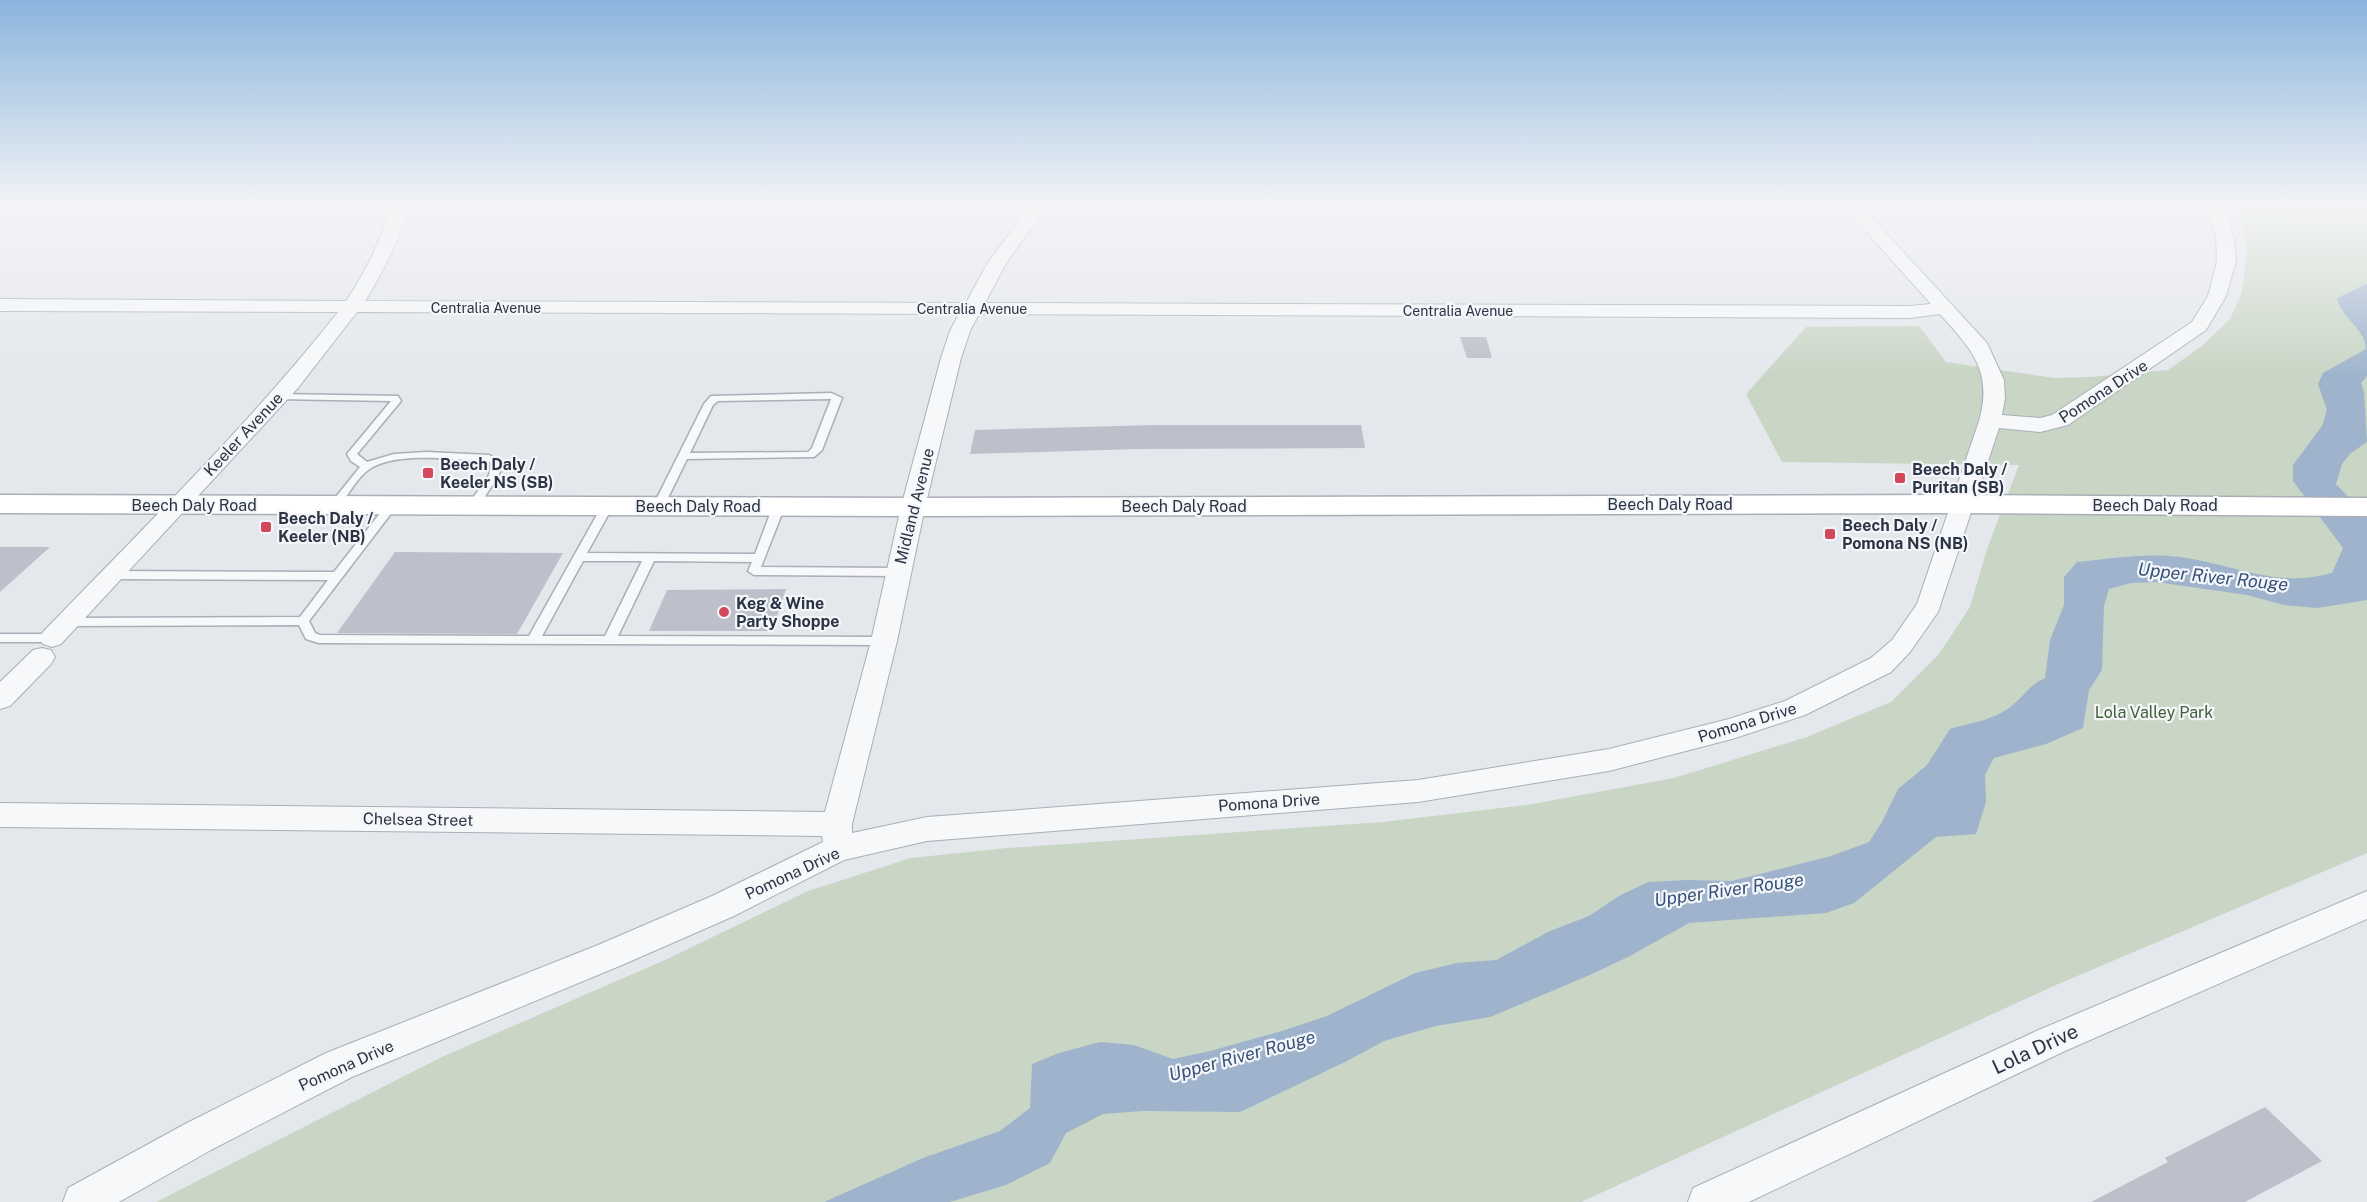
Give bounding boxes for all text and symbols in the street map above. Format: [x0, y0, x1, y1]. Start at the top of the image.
street label: Centralia Avenue [431, 300, 541, 316]
street label: Centralia Avenue [917, 301, 1027, 317]
street label: Centralia Avenue [1403, 303, 1513, 319]
street label: Pomona Drive [2055, 356, 2151, 427]
street label: Keeler Avenue [200, 389, 287, 480]
street label: Midland Avenue [891, 446, 938, 566]
place label: Beech Daly / Keeler NS (SB) [440, 455, 553, 492]
place label: Beech Daly / Puritan (SB) [1912, 460, 2007, 497]
marker: Beech Daly / Keeler NS (SB) [421, 466, 435, 480]
marker: Beech Daly / Puritan (SB) [1893, 471, 1907, 485]
street label: Beech Daly Road [1607, 495, 1733, 514]
street label: Beech Daly Road [131, 496, 257, 515]
street label: Beech Daly Road [2092, 496, 2218, 515]
street label: Beech Daly Road [635, 497, 761, 516]
street label: Beech Daly Road [1121, 497, 1247, 516]
place label: Beech Daly / Keeler (NB) [278, 509, 373, 546]
place label: Beech Daly / Pomona NS (NB) [1842, 516, 1968, 553]
marker: Beech Daly / Keeler (NB) [259, 520, 273, 534]
marker: Beech Daly / Pomona NS (NB) [1823, 527, 1837, 541]
water label: Upper River Rouge [2137, 558, 2289, 595]
place label: Keg & Wine Party Shoppe [736, 594, 839, 631]
marker: Keg & Wine Party Shoppe [717, 605, 731, 619]
street label: Pomona Drive [1695, 698, 1799, 747]
park label: Lola Valley Park [2095, 703, 2213, 722]
street label: Pomona Drive [1217, 789, 1321, 816]
street label: Chelsea Street [363, 809, 473, 830]
street label: Pomona Drive [742, 843, 843, 904]
water label: Upper River Rouge [1653, 869, 1805, 910]
street label: Lola Drive [1988, 1019, 2082, 1079]
water label: Upper River Rouge [1166, 1026, 1318, 1085]
street label: Pomona Drive [296, 1036, 397, 1095]

